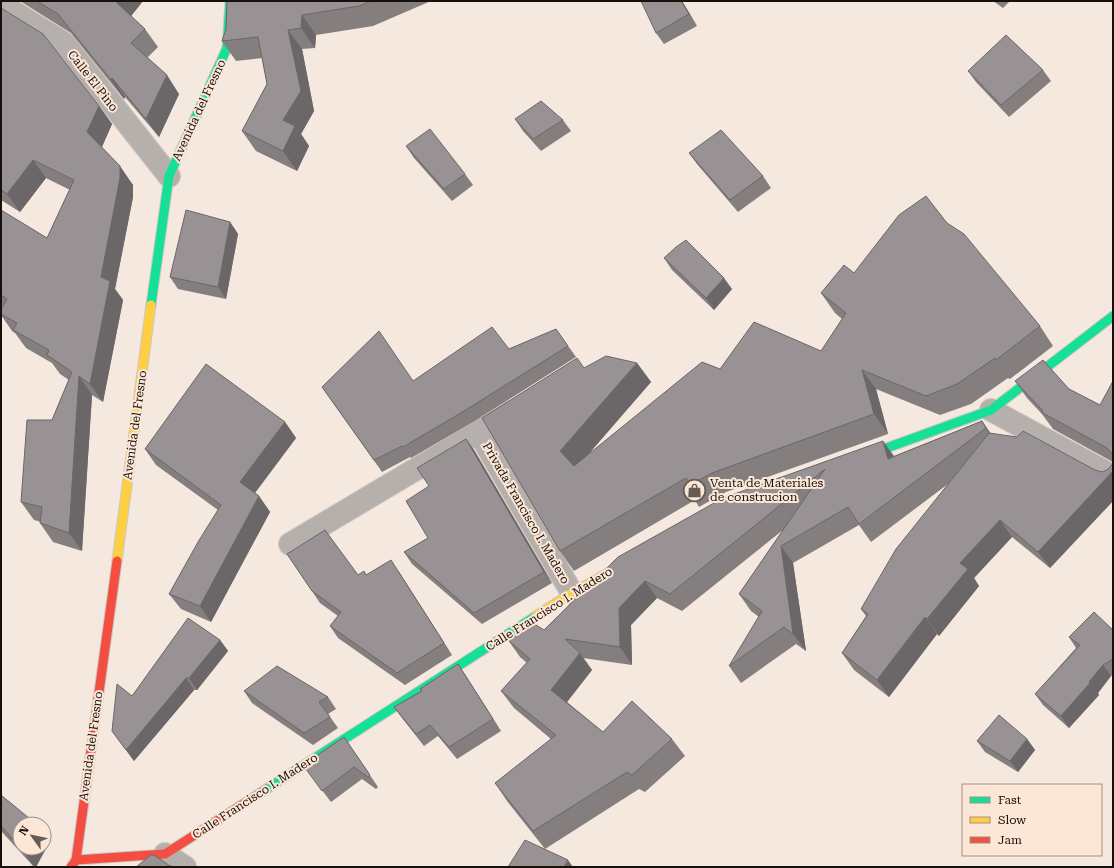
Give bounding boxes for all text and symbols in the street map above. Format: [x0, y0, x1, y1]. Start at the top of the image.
street label: Calle El Pino [65, 48, 121, 114]
street label: Avenida del Fresno [169, 57, 229, 163]
street label: Avenida del Fresno [120, 369, 150, 481]
street label: Privada Francisco I. Madero [480, 440, 572, 586]
place label: Venta de Materiales de construcion [710, 476, 824, 504]
shop icon: Venta de Materiales de construcion [682, 477, 708, 503]
street label: Calle Francisco I. Madero [483, 564, 615, 654]
street label: Avenida del Fresno [76, 690, 106, 802]
street label: Calle Francisco I. Madero [190, 750, 320, 842]
legend [962, 784, 1102, 856]
text: Fast [998, 793, 1022, 807]
text: Slow [998, 813, 1026, 827]
north arrow [12, 816, 52, 856]
text: N [16, 823, 32, 838]
text: Jam [998, 833, 1022, 847]

